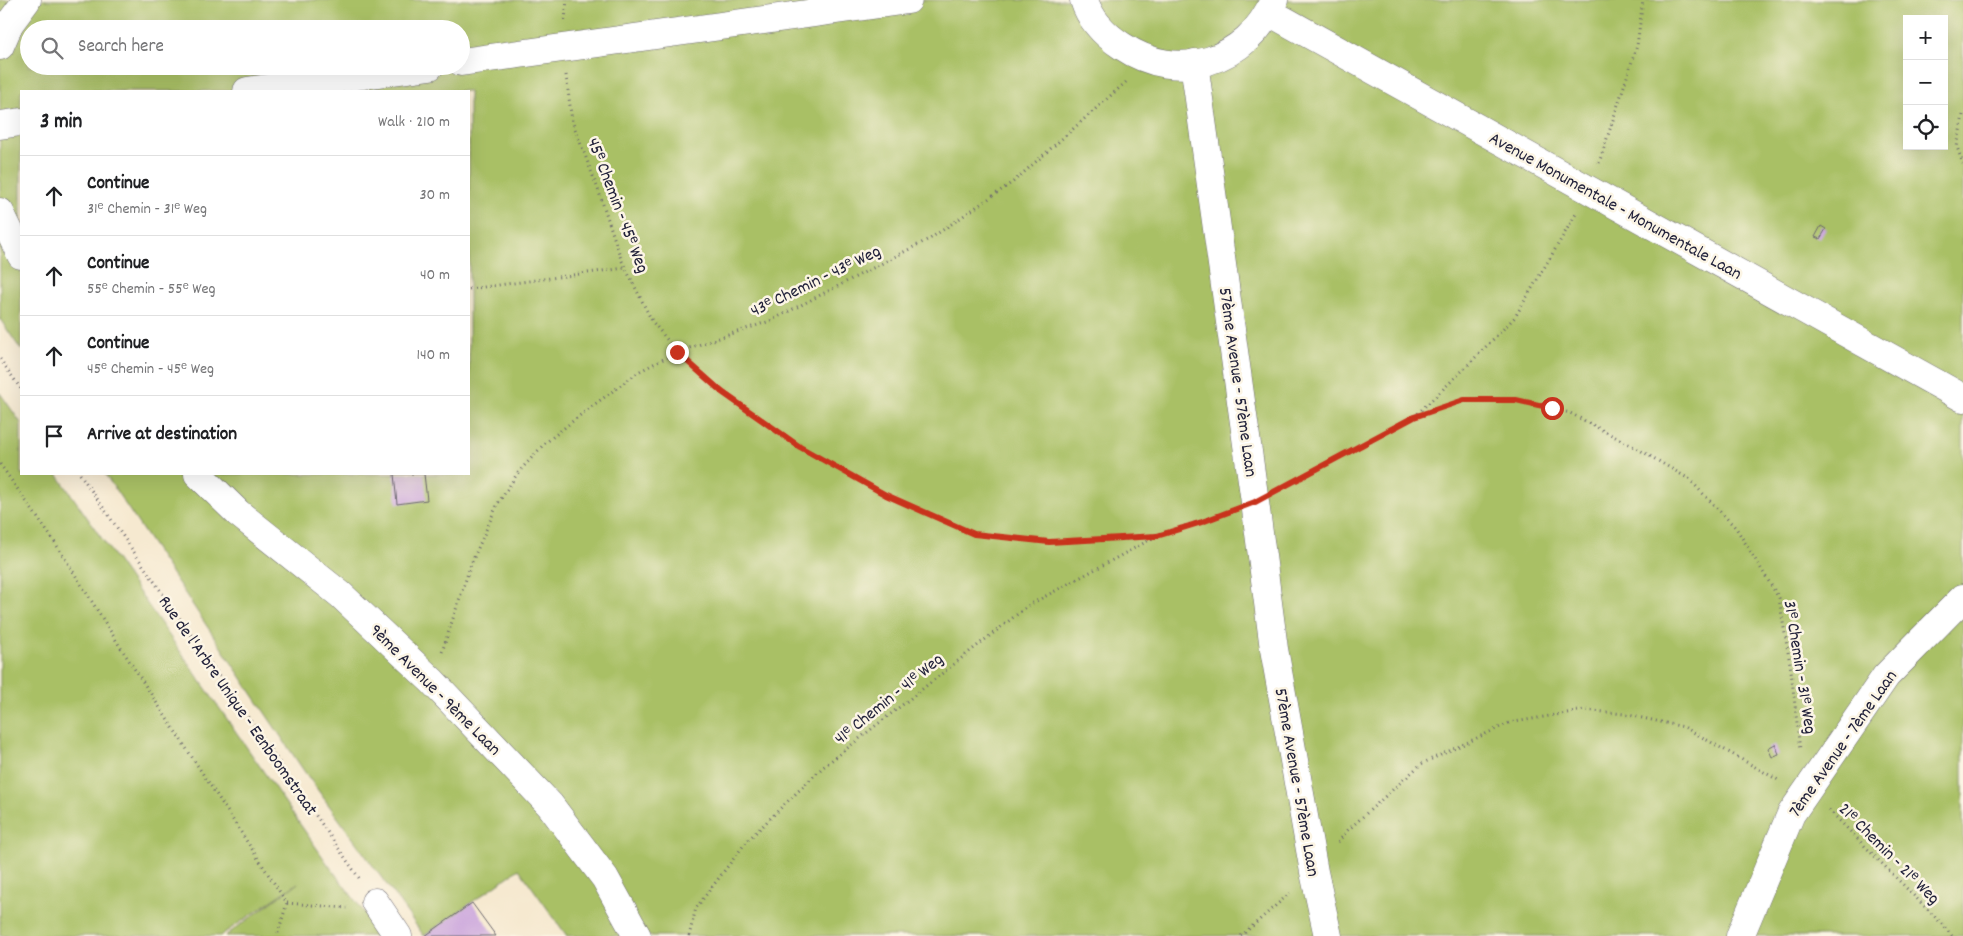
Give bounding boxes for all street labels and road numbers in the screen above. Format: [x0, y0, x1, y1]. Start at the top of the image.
street label: Avenue Monumentale - Monumentale Laan [1484, 127, 1746, 287]
street label: 45ᵉ Chemin - 45ᵉ Weg [579, 135, 654, 277]
street label: 43ᵉ Chemin - 43ᵉ Weg [747, 240, 886, 325]
street label: 57ème Avenue - 57ème Laan [1211, 286, 1262, 479]
street label: Rue de l'Arbre Unique - Eenboomstraat [151, 591, 323, 822]
street label: 31ᵉ Chemin - 31ᵉ Weg [1776, 599, 1821, 736]
street label: 9ème Avenue - 9ème Laan [363, 619, 506, 762]
street label: 41ᵉ Chemin - 41ᵉ Weg [830, 648, 950, 752]
street label: 7ème Avenue - 7ème Laan [1784, 666, 1904, 823]
street label: 57ème Avenue - 57ème Laan [1267, 686, 1324, 879]
street label: 21ᵉ Chemin - 21ᵉ Weg [1832, 798, 1945, 911]

